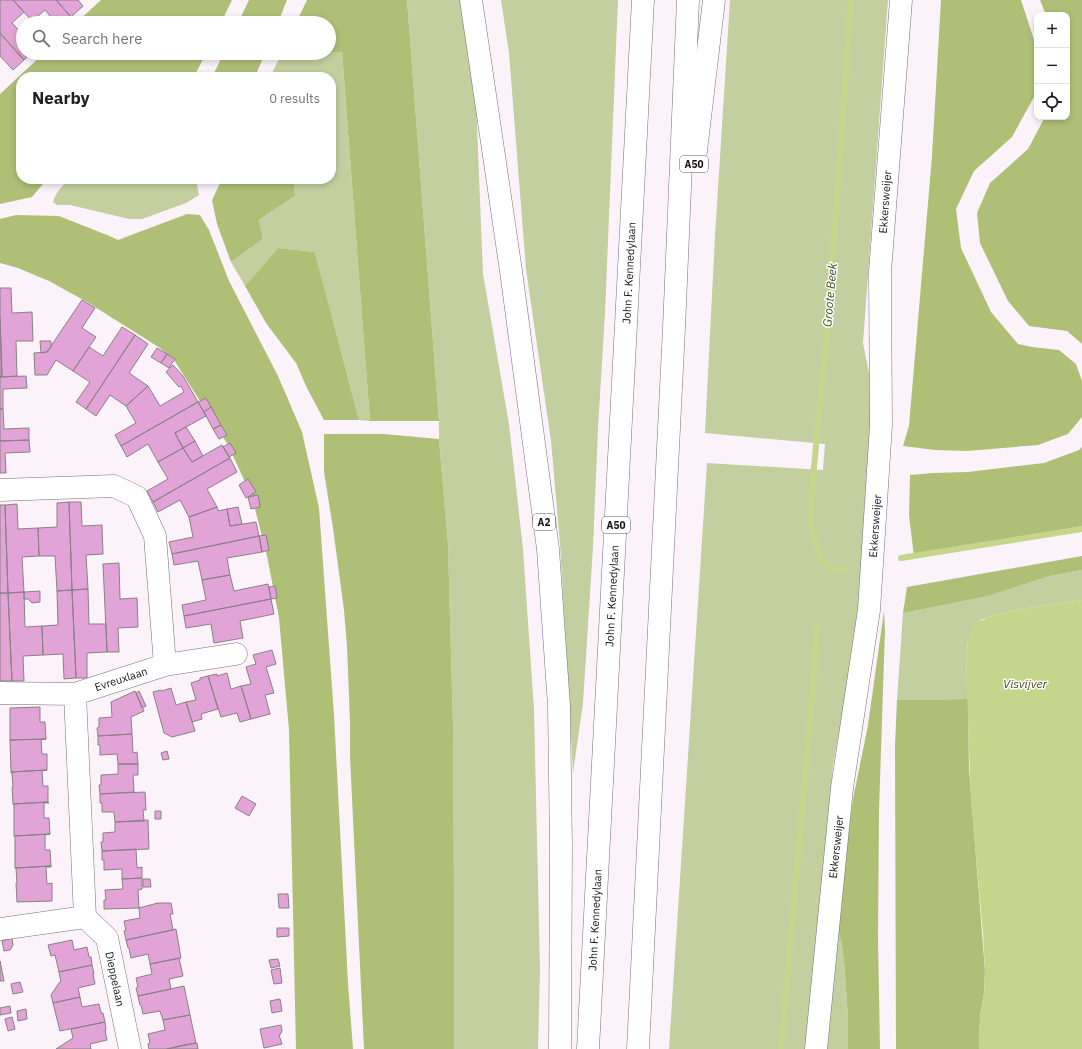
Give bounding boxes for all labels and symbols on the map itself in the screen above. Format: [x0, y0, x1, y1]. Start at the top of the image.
road number: A50 [680, 156, 708, 172]
street label: Ekkersweijer [876, 170, 894, 234]
street label: John F. Kennedylaan [619, 222, 639, 324]
water label: Groote Beek [819, 262, 840, 328]
street label: Ekkersweijer [866, 494, 884, 558]
road number: A2 [533, 514, 555, 530]
road number: A50 [602, 517, 630, 533]
street label: John F. Kennedylaan [602, 545, 622, 647]
street label: Evreuxlaan [93, 664, 149, 694]
water label: Visvijver [1003, 676, 1048, 691]
street label: Ekkersweijer [826, 815, 846, 879]
street label: John F. Kennedylaan [585, 869, 605, 971]
street label: Dieppelaan [102, 950, 128, 1008]

